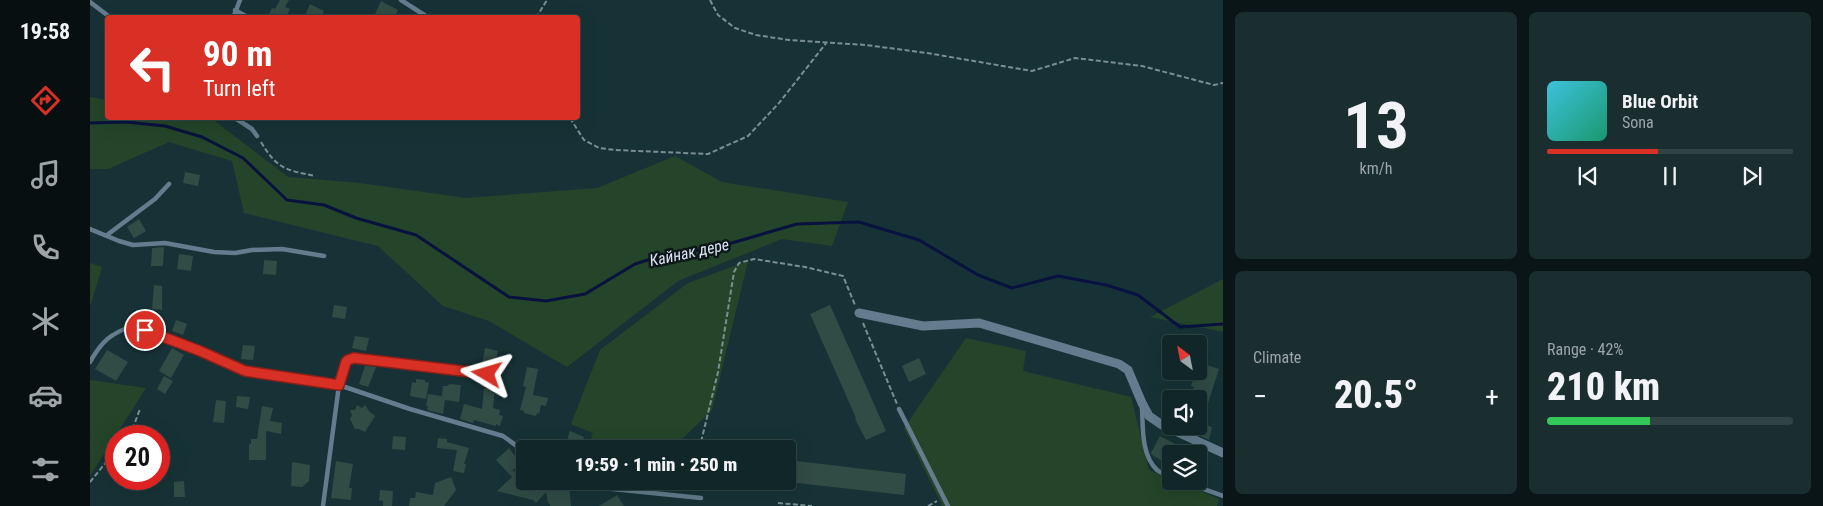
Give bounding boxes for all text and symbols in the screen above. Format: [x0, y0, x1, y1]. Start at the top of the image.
text: 19:58 [20, 19, 70, 44]
text: 90 m [203, 34, 272, 75]
icon: left [120, 35, 185, 100]
text: Turn left [203, 76, 275, 101]
icon: directions [28, 83, 63, 118]
text: 13 [1343, 88, 1409, 164]
text: Blue Orbit [1622, 90, 1698, 113]
text: Sona [1622, 113, 1654, 132]
icon: music [28, 157, 63, 192]
text: km/h [1360, 159, 1392, 178]
icon: previous [1574, 162, 1602, 190]
icon: pause [1656, 162, 1684, 190]
icon: next [1738, 162, 1766, 190]
icon: phone [28, 230, 63, 265]
water label: Кайнак дере [648, 235, 731, 270]
icon: climate [28, 304, 63, 339]
pin [124, 309, 166, 351]
icon: arrive [131, 316, 159, 344]
north arrow [1162, 335, 1208, 380]
map controls [1162, 335, 1207, 490]
text: Range · 42% [1547, 340, 1623, 359]
position arrow [460, 347, 512, 399]
text: Climate [1253, 348, 1301, 367]
text: 210 km [1547, 365, 1660, 409]
text: 20.5° [1334, 373, 1418, 417]
icon: car [28, 378, 63, 413]
text: − [1253, 380, 1267, 413]
text: + [1485, 380, 1499, 413]
button: sound [1162, 390, 1207, 435]
speed limit sign: 20 [105, 425, 170, 490]
button: layers [1162, 445, 1207, 490]
icon: filters [28, 452, 63, 487]
text: 19:59 · 1 min · 250 m [575, 453, 737, 476]

